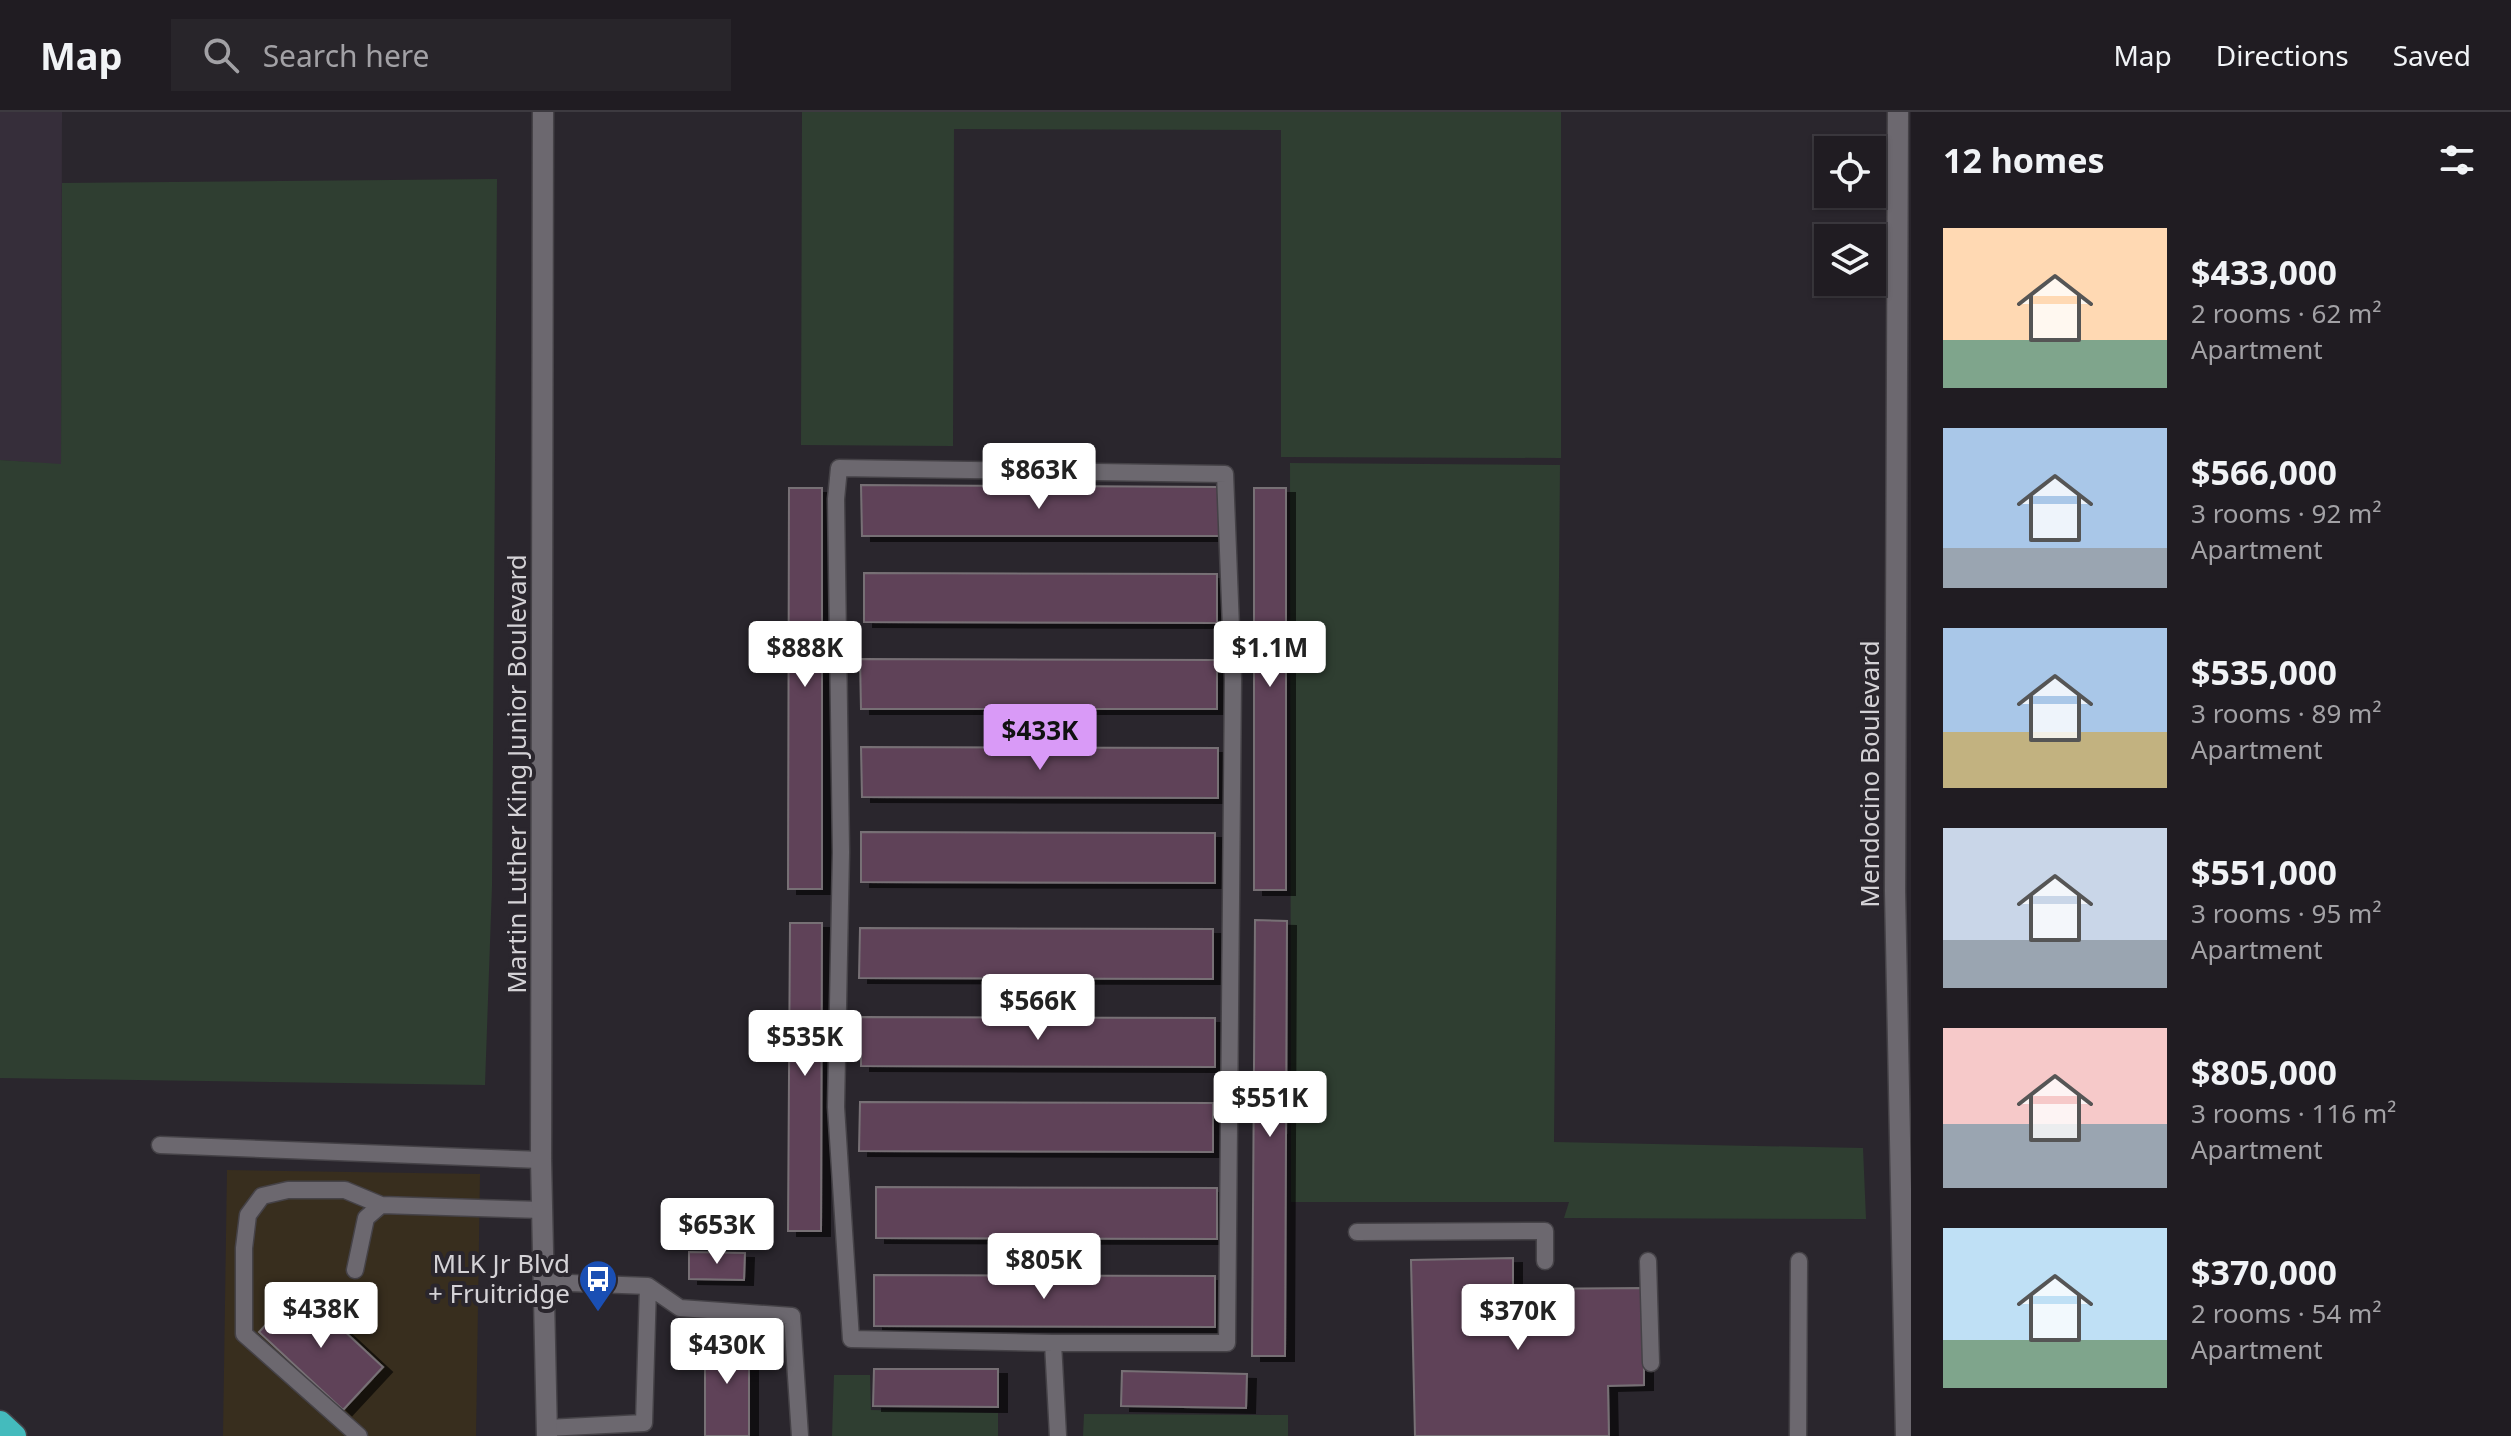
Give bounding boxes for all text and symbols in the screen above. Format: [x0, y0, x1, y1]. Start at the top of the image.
search box [171, 19, 731, 91]
text: Map [40, 29, 123, 81]
icon: search [199, 33, 243, 77]
text: Search here [263, 35, 430, 76]
text: Map [2113, 36, 2172, 74]
text: Directions [2216, 36, 2349, 74]
text: Saved [2393, 36, 2471, 74]
map controls [1814, 136, 1886, 296]
button: locate [1814, 136, 1886, 208]
text: 12 homes [1943, 137, 2105, 183]
icon: filters [2435, 138, 2479, 182]
button: layers [1814, 224, 1886, 296]
text: $433,000 [2191, 249, 2337, 295]
icon: home [2007, 260, 2103, 356]
text: 2 rooms · 62 m² [2191, 295, 2381, 331]
text: Apartment [2191, 331, 2323, 367]
pin: $863K [983, 443, 1095, 511]
text: $566,000 [2191, 449, 2337, 495]
text: $863K [1001, 451, 1077, 487]
icon: home [2007, 460, 2103, 556]
text: 3 rooms · 92 m² [2191, 495, 2381, 531]
text: Apartment [2191, 531, 2323, 567]
street label: Martin Luther King Junior Boulevard [498, 554, 534, 994]
pin: $888K [749, 621, 861, 689]
pin: $1.1M [1214, 621, 1326, 689]
text: $888K [767, 629, 843, 665]
text: $1.1M [1232, 629, 1308, 665]
street label: Mendocino Boulevard [1851, 640, 1887, 908]
text: $535,000 [2191, 649, 2337, 695]
icon: home [2007, 660, 2103, 756]
text: 3 rooms · 89 m² [2191, 695, 2381, 731]
pin: $433K [984, 704, 1096, 772]
text: $433K [1002, 712, 1078, 748]
text: Apartment [2191, 731, 2323, 767]
text: $551,000 [2191, 849, 2337, 895]
icon: home [2007, 860, 2103, 956]
text: 3 rooms · 95 m² [2191, 895, 2381, 931]
text: Apartment [2191, 931, 2323, 967]
pin: $566K [982, 974, 1094, 1042]
text: $566K [1000, 982, 1076, 1018]
pin: $535K [749, 1010, 861, 1078]
text: $535K [767, 1018, 843, 1054]
text: $805,000 [2191, 1049, 2337, 1095]
icon: home [2007, 1060, 2103, 1156]
pin: $551K [1214, 1071, 1326, 1139]
text: $551K [1232, 1079, 1308, 1115]
text: 3 rooms · 116 m² [2191, 1095, 2396, 1131]
text: Apartment [2191, 1131, 2323, 1167]
pin: $653K [661, 1198, 773, 1266]
text: $653K [679, 1206, 755, 1242]
pin: $805K [988, 1233, 1100, 1301]
text: $805K [1006, 1241, 1082, 1277]
place label: MLK Jr Blvd + Fruitridge [428, 1245, 570, 1311]
text: $370,000 [2191, 1249, 2337, 1295]
bus stop icon: MLK Jr Blvd + Fruitridge [577, 1258, 619, 1313]
icon: home [2007, 1260, 2103, 1356]
pin: $438K [265, 1282, 377, 1350]
pin: $370K [1462, 1284, 1574, 1352]
text: $438K [283, 1290, 359, 1326]
text: $370K [1480, 1292, 1556, 1328]
text: 2 rooms · 54 m² [2191, 1295, 2381, 1331]
pin: $430K [671, 1318, 783, 1386]
text: $430K [689, 1326, 765, 1362]
text: Apartment [2191, 1331, 2323, 1367]

